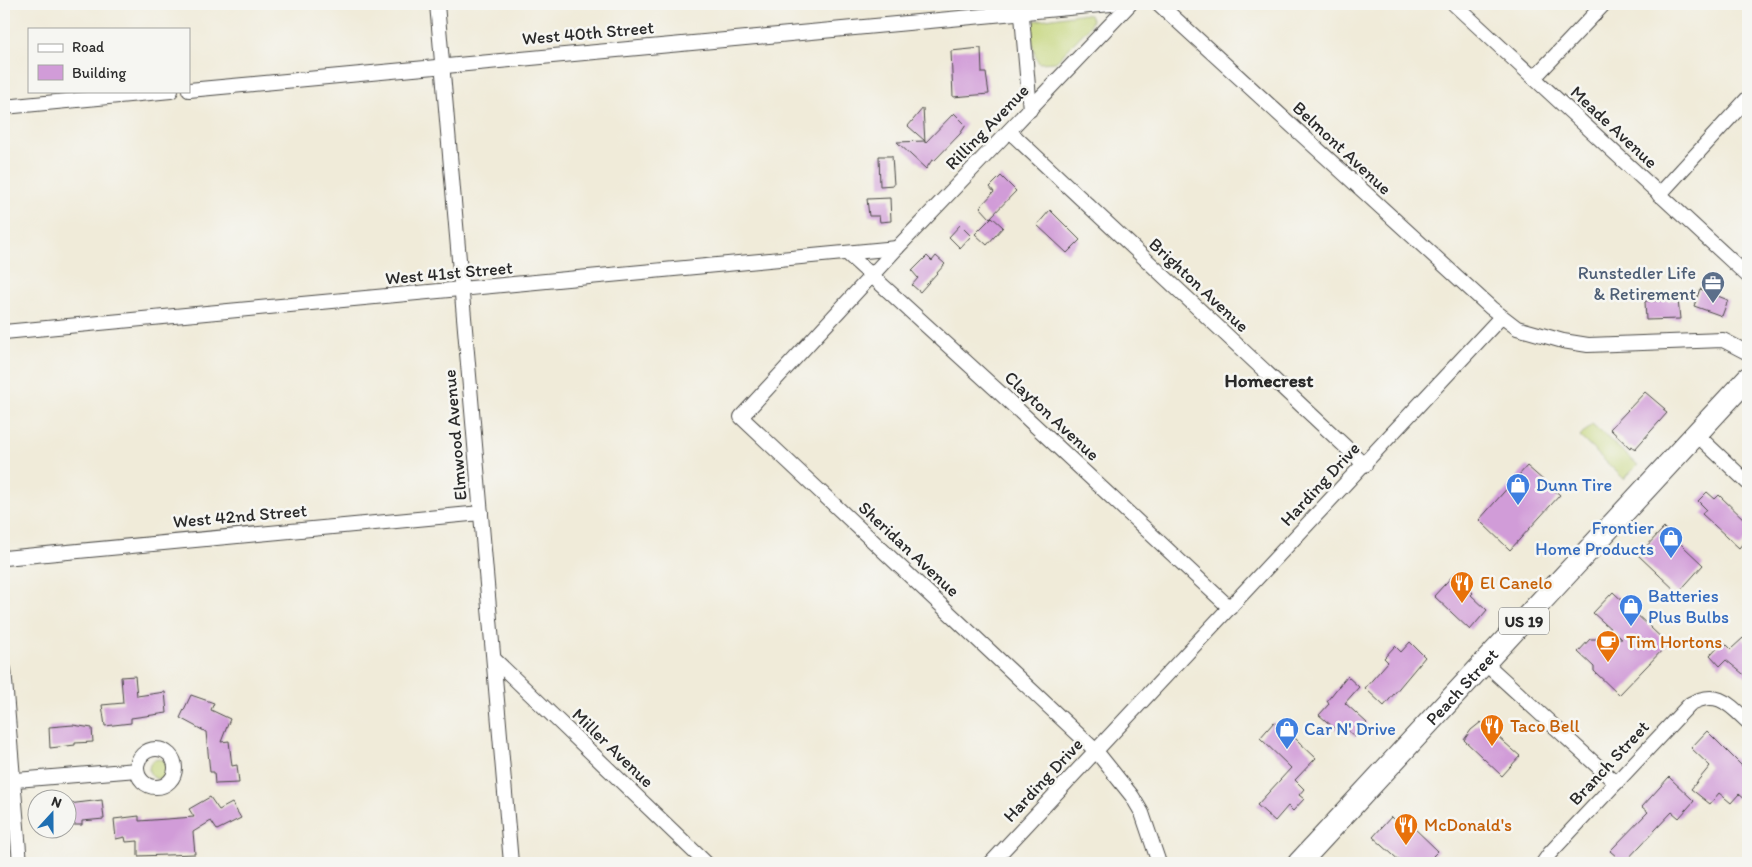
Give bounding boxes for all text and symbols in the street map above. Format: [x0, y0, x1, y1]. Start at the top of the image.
street label: West 40th Street [521, 16, 655, 50]
legend [28, 28, 190, 92]
text: Road [72, 38, 105, 56]
text: Building [72, 64, 126, 82]
street label: Rilling Avenue [941, 79, 1033, 175]
street label: Meade Avenue [1566, 81, 1662, 173]
street label: Belmont Avenue [1288, 97, 1396, 199]
street label: Brighton Avenue [1144, 233, 1254, 337]
street label: West 41st Street [384, 256, 514, 290]
place label: Runstedler Life & Retirement [1578, 262, 1696, 305]
office icon: Runstedler Life & Retirement [1700, 270, 1726, 304]
street label: Clayton Avenue [1000, 366, 1104, 466]
street label: Elmwood Avenue [438, 369, 472, 501]
district label: Homecrest [1225, 369, 1314, 392]
street label: Harding Drive [1276, 437, 1364, 531]
shop icon: Dunn Tire [1505, 472, 1531, 506]
place label: Dunn Tire [1536, 474, 1612, 496]
street label: Sheridan Avenue [854, 497, 964, 601]
street label: West 42nd Street [172, 499, 308, 533]
place label: Frontier Home Products [1535, 517, 1655, 560]
shop icon: Frontier Home Products [1658, 525, 1684, 559]
restaurant icon: El Canelo [1449, 570, 1475, 604]
place label: El Canelo [1480, 572, 1552, 594]
place label: Batteries Plus Bulbs [1648, 585, 1729, 628]
shop icon: Batteries Plus Bulbs [1618, 593, 1644, 627]
road number: US 19 [1499, 608, 1549, 634]
cafe icon: Tim Hortons [1595, 629, 1621, 663]
place label: Tim Hortons [1626, 631, 1722, 653]
street label: Peach Street [1421, 644, 1503, 730]
street label: Miller Avenue [568, 704, 658, 792]
restaurant icon: Taco Bell [1479, 713, 1505, 747]
place label: Taco Bell [1510, 715, 1580, 737]
shop icon: Car N' Drive [1274, 716, 1300, 750]
street label: Branch Street [1564, 716, 1654, 810]
place label: Car N' Drive [1304, 718, 1396, 740]
street label: Harding Drive [999, 733, 1087, 827]
north arrow [28, 790, 78, 840]
text: N [49, 793, 64, 812]
restaurant icon: McDonald's [1393, 812, 1419, 846]
place label: McDonald's [1424, 814, 1512, 836]

